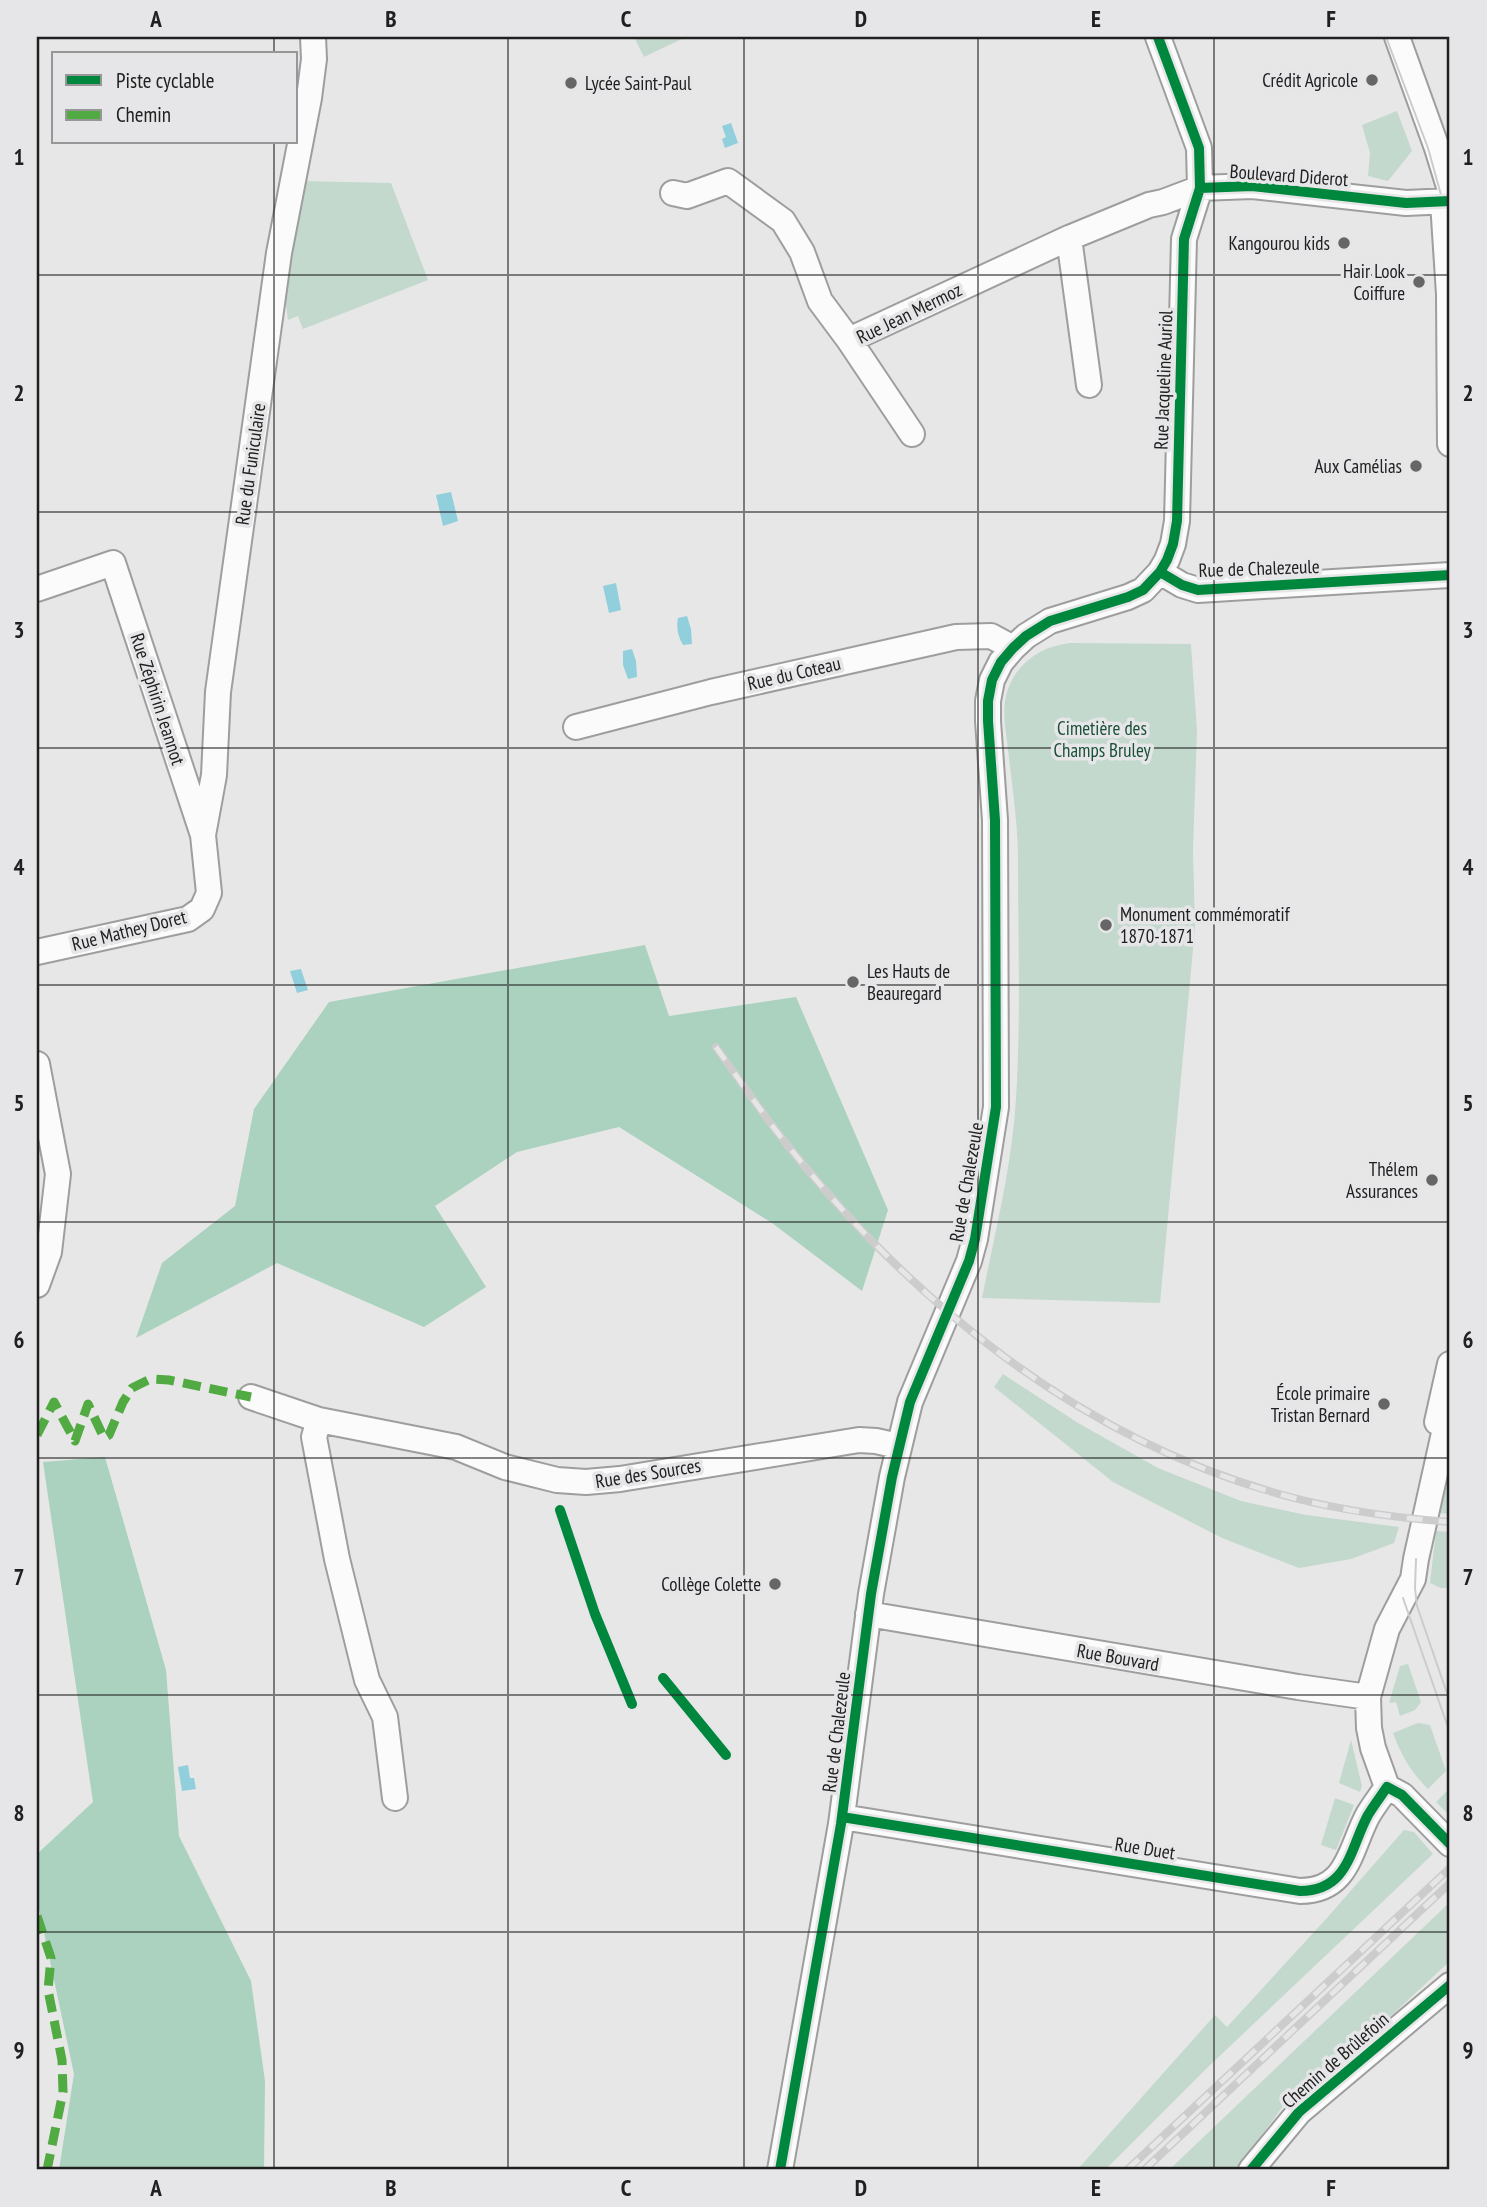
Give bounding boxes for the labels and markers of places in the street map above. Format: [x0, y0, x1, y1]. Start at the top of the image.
place label: Crédit Agricole [1262, 68, 1358, 92]
place label: Lycée Saint-Paul [585, 71, 692, 95]
marker: Crédit Agricole [1364, 72, 1380, 88]
marker: Lycée Saint-Paul [563, 75, 579, 91]
place label: Kangourou kids [1229, 231, 1330, 255]
marker: Kangourou kids [1336, 235, 1352, 251]
place label: Hair Look Coiffure [1343, 259, 1406, 305]
marker: Hair Look Coiffure [1411, 274, 1427, 290]
place label: Aux Camélias [1315, 454, 1402, 478]
marker: Aux Camélias [1408, 458, 1424, 474]
place label: Monument commémoratif 1870-1871 [1120, 902, 1291, 948]
marker: Monument commémoratif 1870-1871 [1098, 917, 1114, 933]
place label: Les Hauts de Beauregard [867, 959, 950, 1005]
marker: Les Hauts de Beauregard [845, 974, 861, 990]
place label: Thélem Assurances [1346, 1157, 1418, 1203]
marker: Thélem Assurances [1424, 1172, 1440, 1188]
place label: École primaire Tristan Bernard [1271, 1381, 1370, 1427]
marker: École primaire Tristan Bernard [1376, 1396, 1392, 1412]
place label: Collège Colette [661, 1572, 761, 1596]
marker: Collège Colette [767, 1576, 783, 1592]

